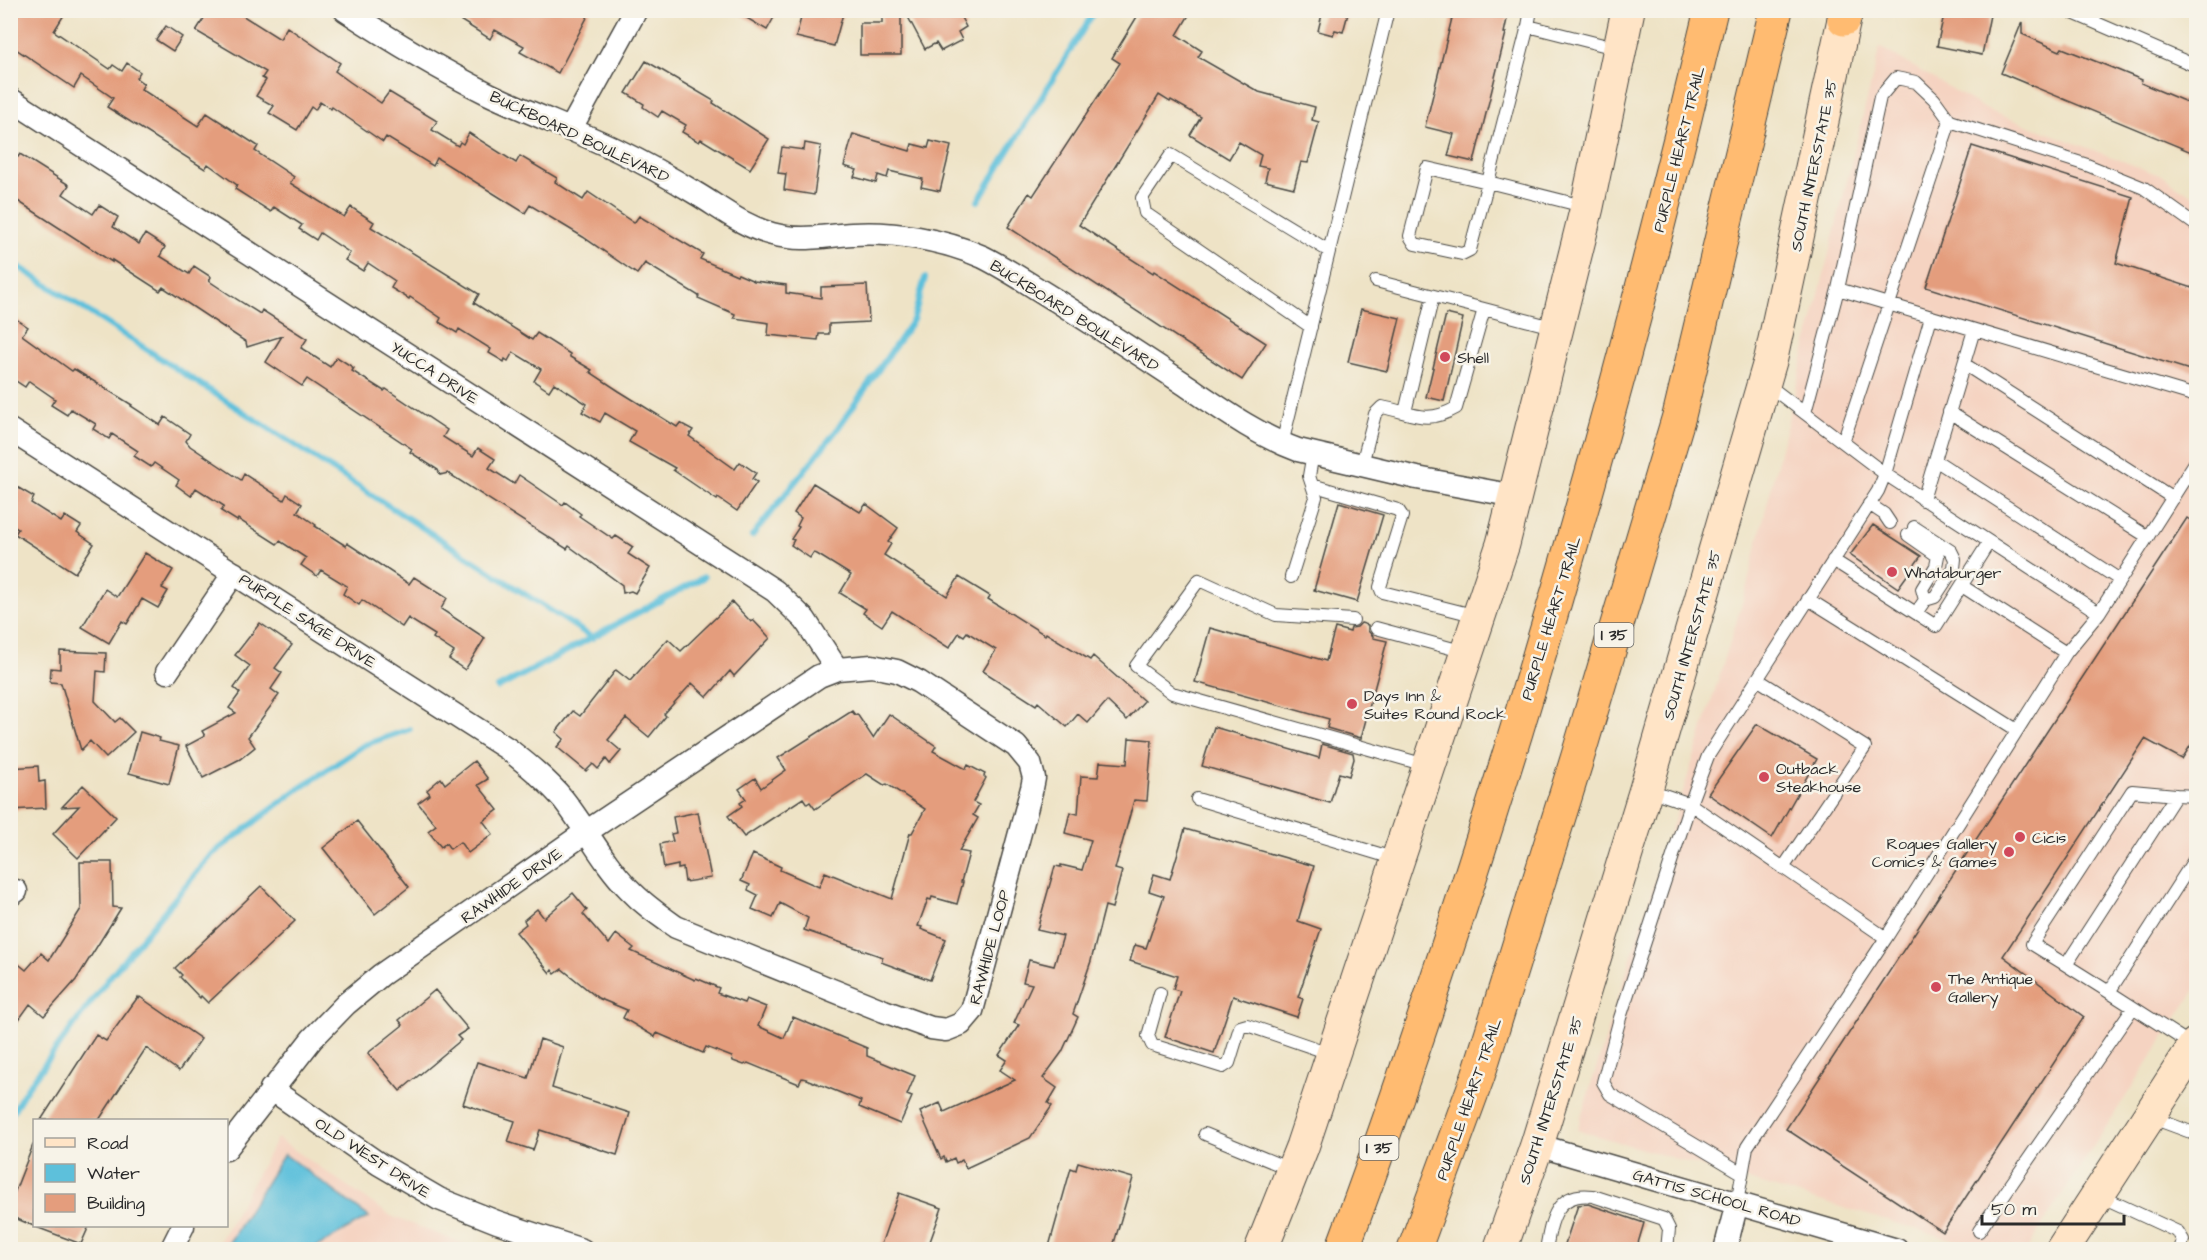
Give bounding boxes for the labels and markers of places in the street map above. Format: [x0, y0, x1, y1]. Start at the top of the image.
place label: Shell [1457, 347, 1489, 369]
marker: Shell [1438, 350, 1452, 364]
place label: Whataburger [1904, 562, 2002, 585]
marker: Whataburger [1885, 565, 1899, 579]
place label: Days Inn & Suites Round Rock [1364, 685, 1506, 725]
marker: Days Inn & Suites Round Rock [1345, 697, 1359, 711]
place label: Outback Steakhouse [1776, 758, 1861, 798]
marker: Outback Steakhouse [1757, 770, 1771, 784]
place label: Cicis [2032, 827, 2066, 849]
marker: Cicis [2013, 830, 2027, 844]
place label: Rogues Gallery Comics & Games [1872, 833, 1997, 873]
marker: Rogues Gallery Comics & Games [2002, 845, 2016, 859]
place label: The Antique Gallery [1948, 968, 2033, 1009]
marker: The Antique Gallery [1929, 980, 1943, 994]

